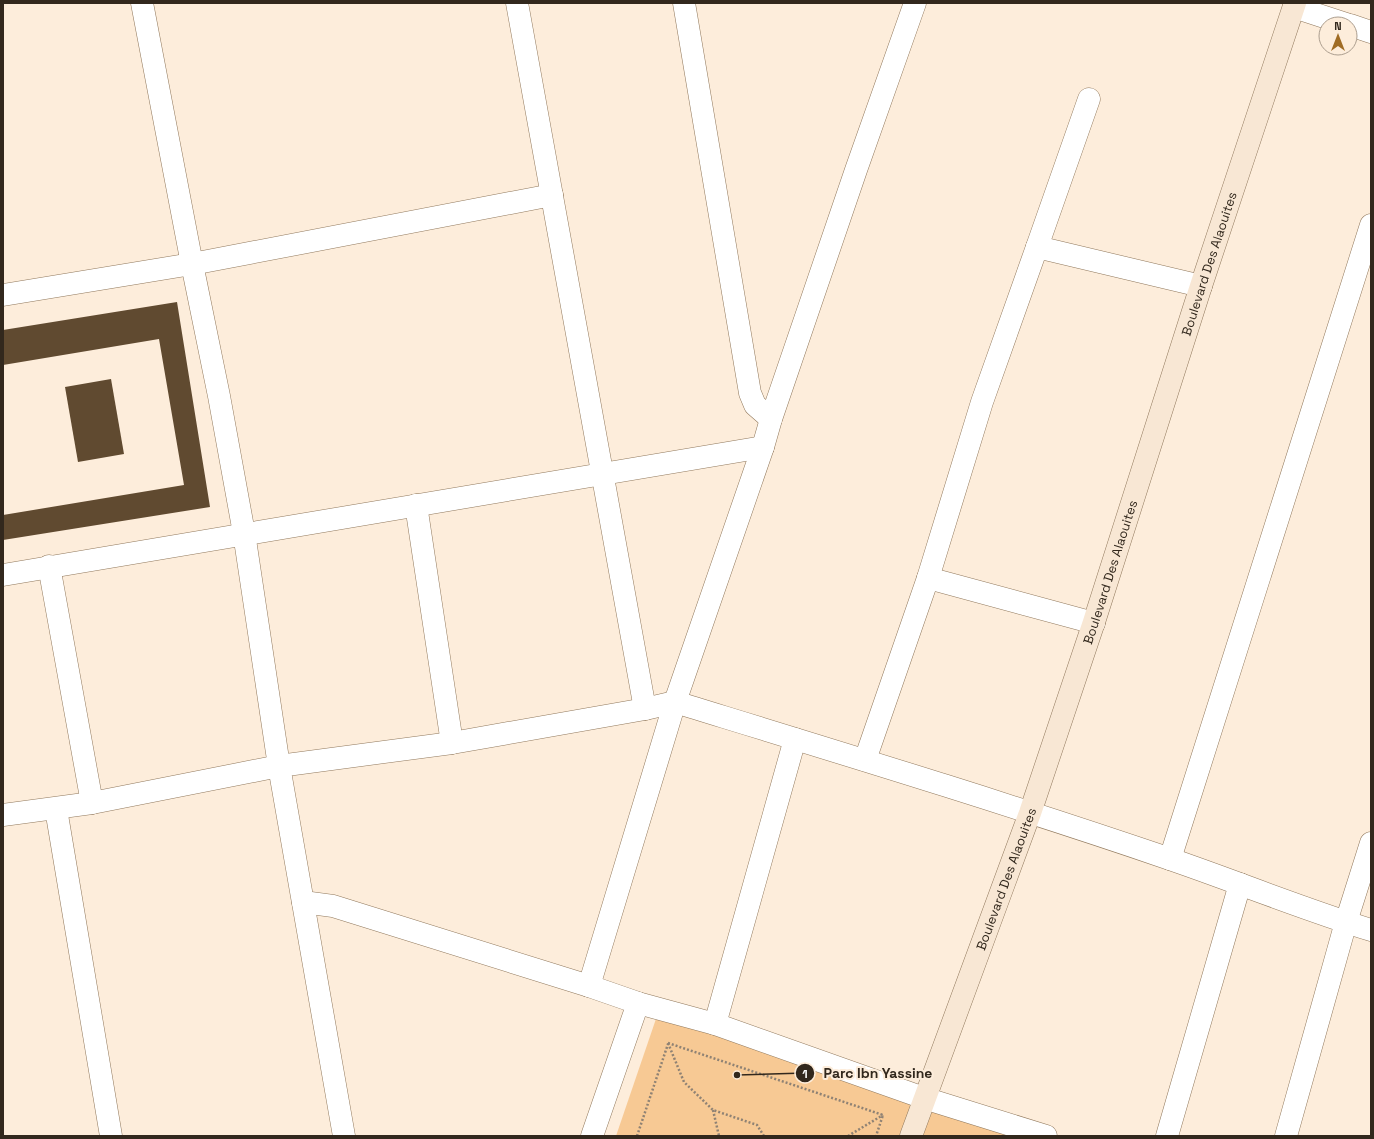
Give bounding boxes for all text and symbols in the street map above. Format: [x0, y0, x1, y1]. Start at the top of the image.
north arrow [1318, 16, 1358, 56]
text: N [1334, 19, 1342, 33]
street label: Boulevard Des Alaouites [1178, 189, 1241, 338]
street label: Boulevard Des Alaouites [1079, 498, 1141, 647]
street label: Boulevard Des Alaouites [972, 806, 1040, 953]
callout: Parc Ibn Yassine [795, 1060, 940, 1086]
text: Parc Ibn Yassine [824, 1064, 932, 1082]
text: 1 [802, 1066, 808, 1082]

